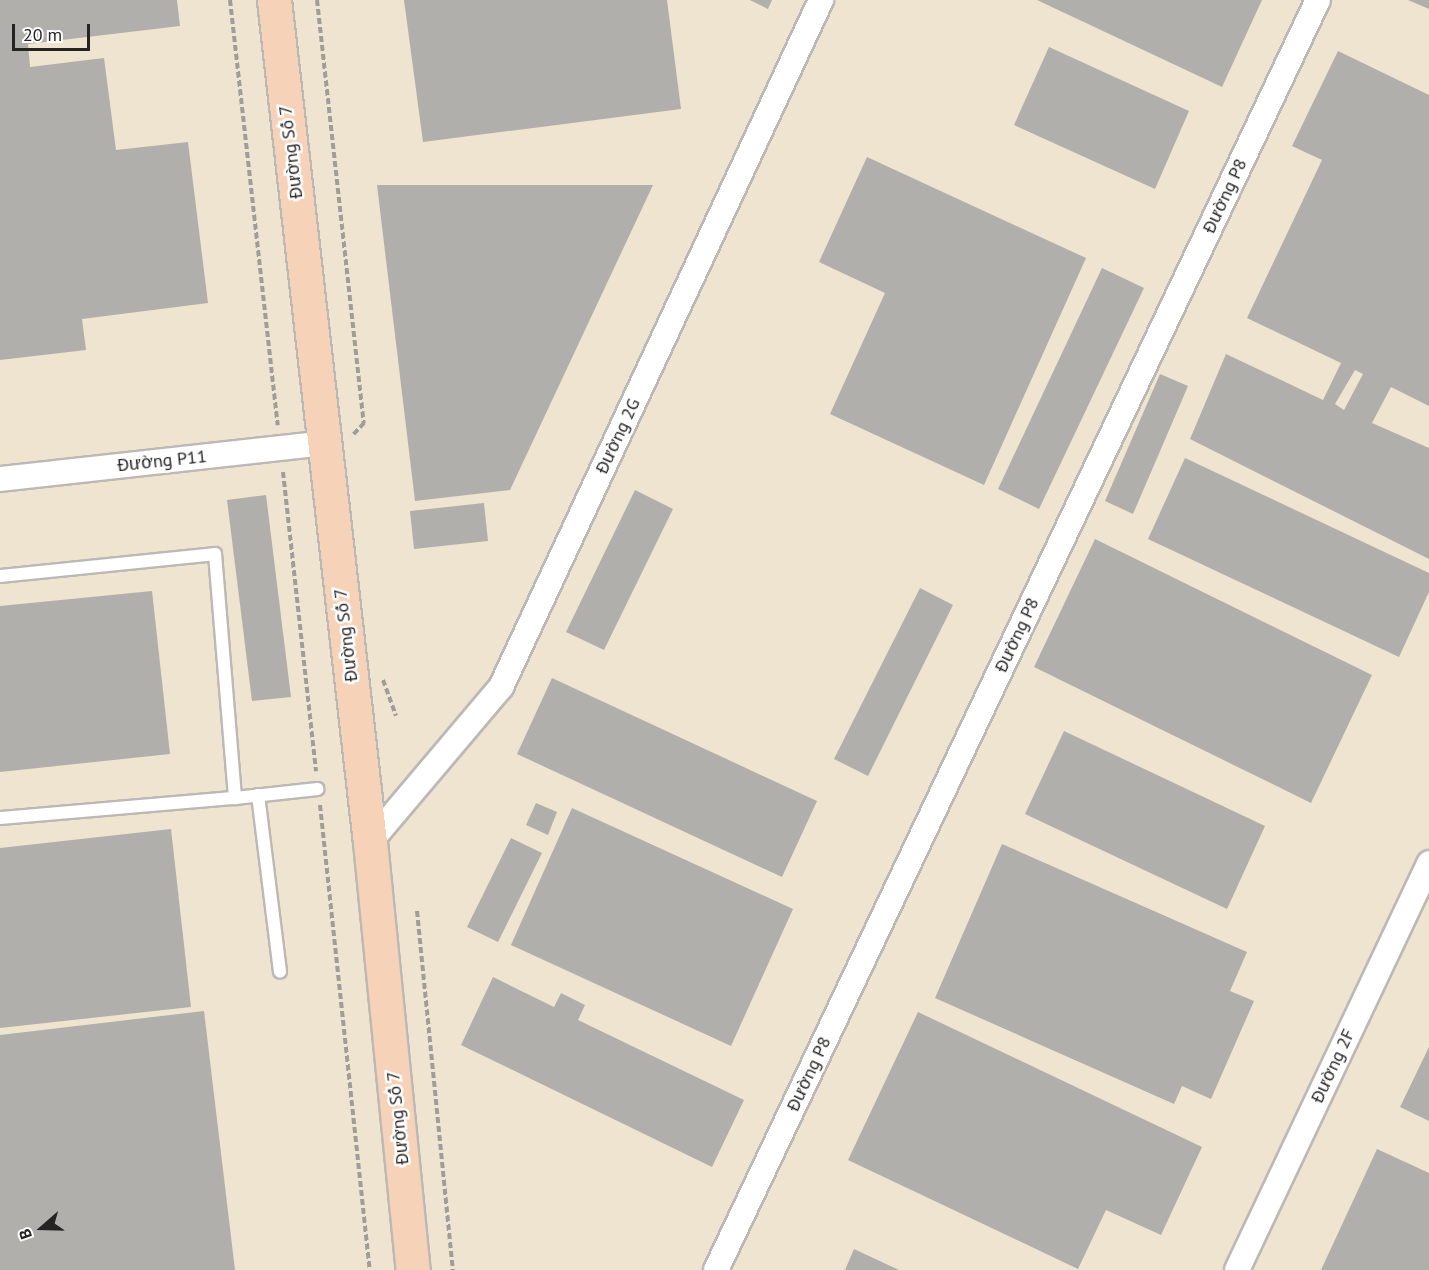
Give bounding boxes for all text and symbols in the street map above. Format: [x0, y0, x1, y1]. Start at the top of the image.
scale bar [15, 12, 93, 50]
text: 20 m [23, 23, 62, 46]
street label: Đường Số 7 [275, 104, 307, 200]
street label: Đường P8 [1198, 155, 1252, 237]
street label: Đường 2G [591, 395, 645, 477]
street label: Đường P11 [116, 446, 208, 476]
street label: Đường Số 7 [330, 587, 362, 683]
street label: Đường P8 [990, 594, 1044, 676]
street label: Đường 2F [1306, 1026, 1360, 1106]
street label: Đường P8 [782, 1033, 836, 1115]
street label: Đường Số 7 [382, 1070, 414, 1166]
north arrow [12, 1198, 72, 1258]
text: B [14, 1226, 36, 1242]

